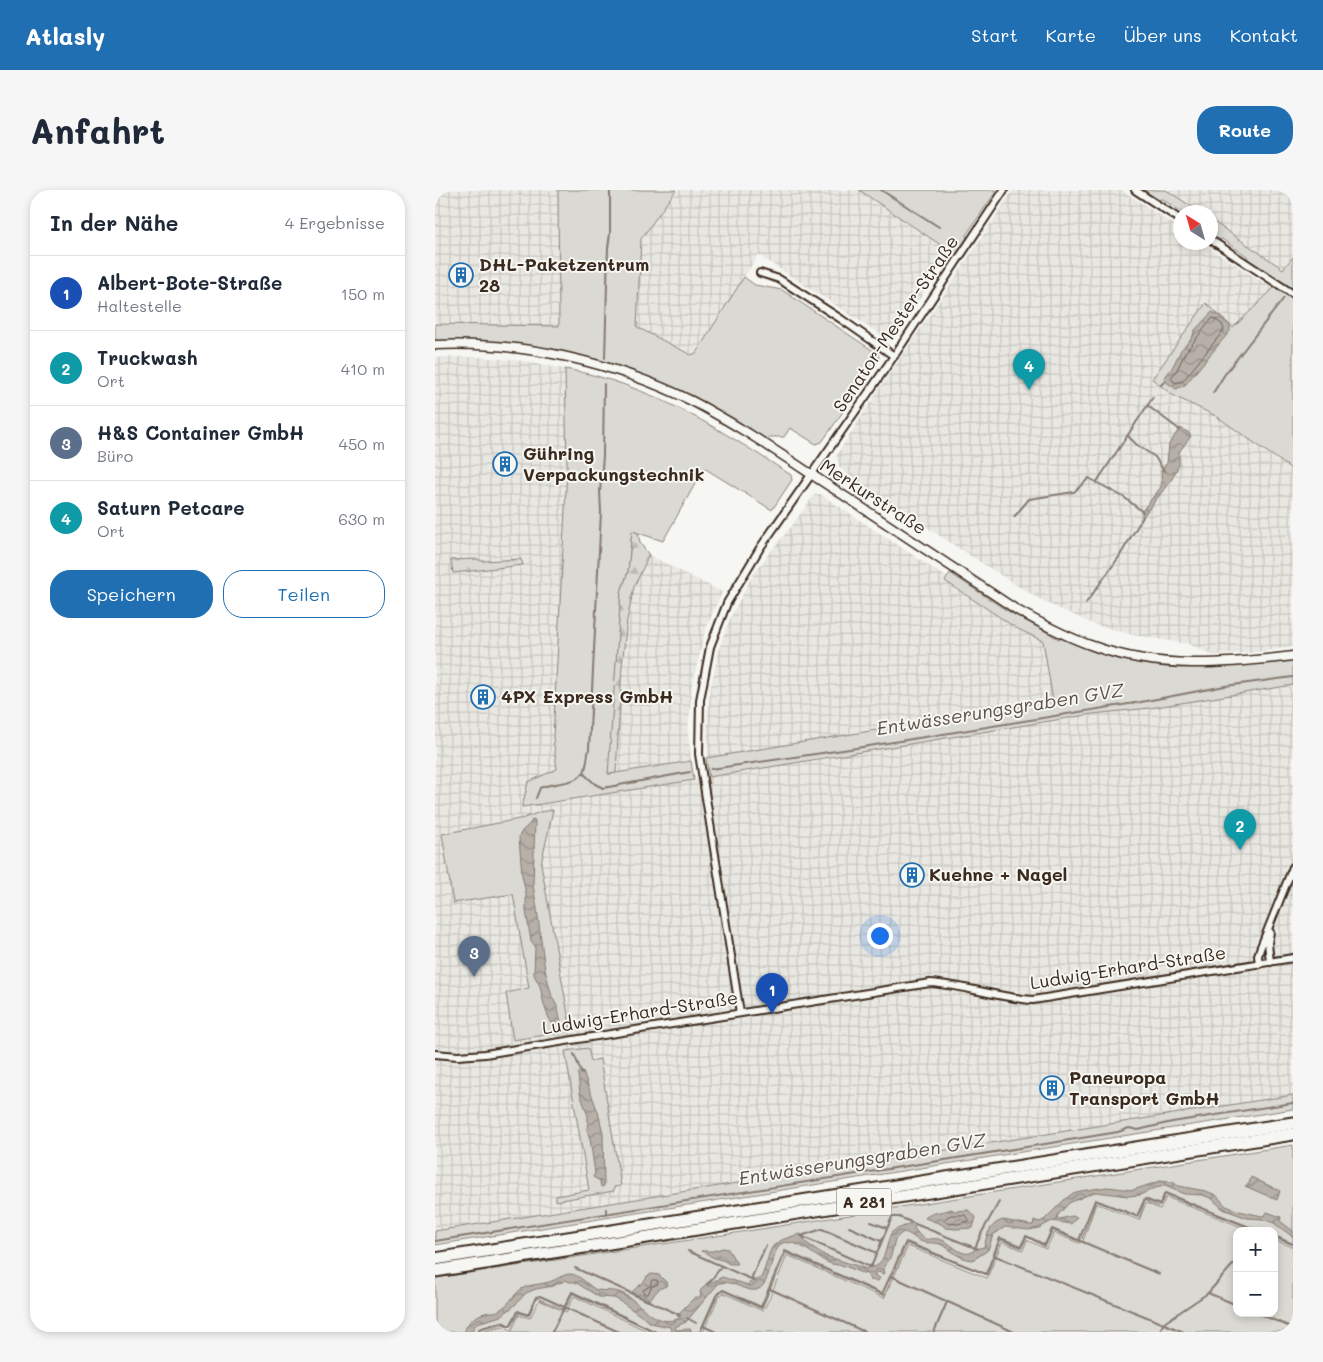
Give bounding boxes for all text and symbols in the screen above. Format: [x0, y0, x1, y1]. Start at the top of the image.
text: Atlasly [25, 20, 105, 51]
text: Start [971, 23, 1018, 47]
text: Karte [1046, 23, 1096, 47]
text: Über uns [1124, 23, 1202, 47]
text: Kontakt [1230, 23, 1298, 47]
button: Route [1197, 106, 1293, 154]
text: Anfahrt [30, 107, 165, 153]
north arrow [1173, 205, 1218, 250]
text: In der Nähe [50, 209, 178, 236]
text: 4 Ergebnisse [285, 212, 385, 233]
street label: Senator-Mester-Straße [827, 230, 963, 417]
place label: DHL-Paketzentrum 28 [479, 252, 649, 297]
building icon: DHL-Paketzentrum 28 [448, 262, 474, 288]
text: Albert-Bote-Straße [97, 270, 282, 295]
text: 1 [62, 283, 70, 304]
text: 150 m [341, 283, 385, 304]
text: Haltestelle [97, 295, 182, 316]
text: Truckwash [97, 345, 198, 370]
pin: 4 [1013, 349, 1045, 390]
text: 2 [62, 358, 70, 379]
text: 410 m [341, 358, 385, 379]
text: Ort [97, 370, 125, 391]
text: H&S Container GmbH [97, 420, 304, 445]
text: 3 [61, 433, 71, 454]
text: 450 m [339, 433, 385, 454]
place label: Gühring Verpackungstechnik [523, 441, 704, 486]
text: Büro [97, 445, 133, 466]
building icon: Gühring Verpackungstechnik [492, 451, 518, 477]
street label: Merkurstraße [816, 453, 931, 540]
text: Saturn Petcare [97, 495, 245, 520]
text: 4 [61, 508, 71, 529]
text: 630 m [338, 508, 385, 529]
text: Ort [97, 520, 125, 541]
button: Speichern [50, 570, 213, 618]
button: Teilen [223, 570, 385, 618]
water label: Entwässerungsgraben GVZ [875, 676, 1126, 740]
building icon: 4PX Express GmbH [470, 684, 496, 710]
place label: 4PX Express GmbH [501, 684, 674, 708]
pin: 2 [1224, 809, 1256, 850]
building icon: Kuehne + Nagel [899, 862, 925, 888]
place label: Kuehne + Nagel [929, 862, 1067, 886]
your location [867, 923, 893, 949]
pin: 3 [458, 936, 490, 977]
street label: Ludwig-Erhard-Straße [1028, 940, 1227, 994]
pin: 1 [756, 973, 788, 1014]
street label: Ludwig-Erhard-Straße [540, 985, 739, 1039]
place label: Paneuropa Transport GmbH [1069, 1065, 1220, 1110]
building icon: Paneuropa Transport GmbH [1039, 1075, 1065, 1101]
water label: Entwässerungsgraben GVZ [737, 1126, 988, 1190]
road number: A 281 [837, 1189, 891, 1216]
map controls [1233, 1227, 1278, 1317]
button: + [1233, 1227, 1278, 1272]
button: − [1233, 1272, 1278, 1317]

